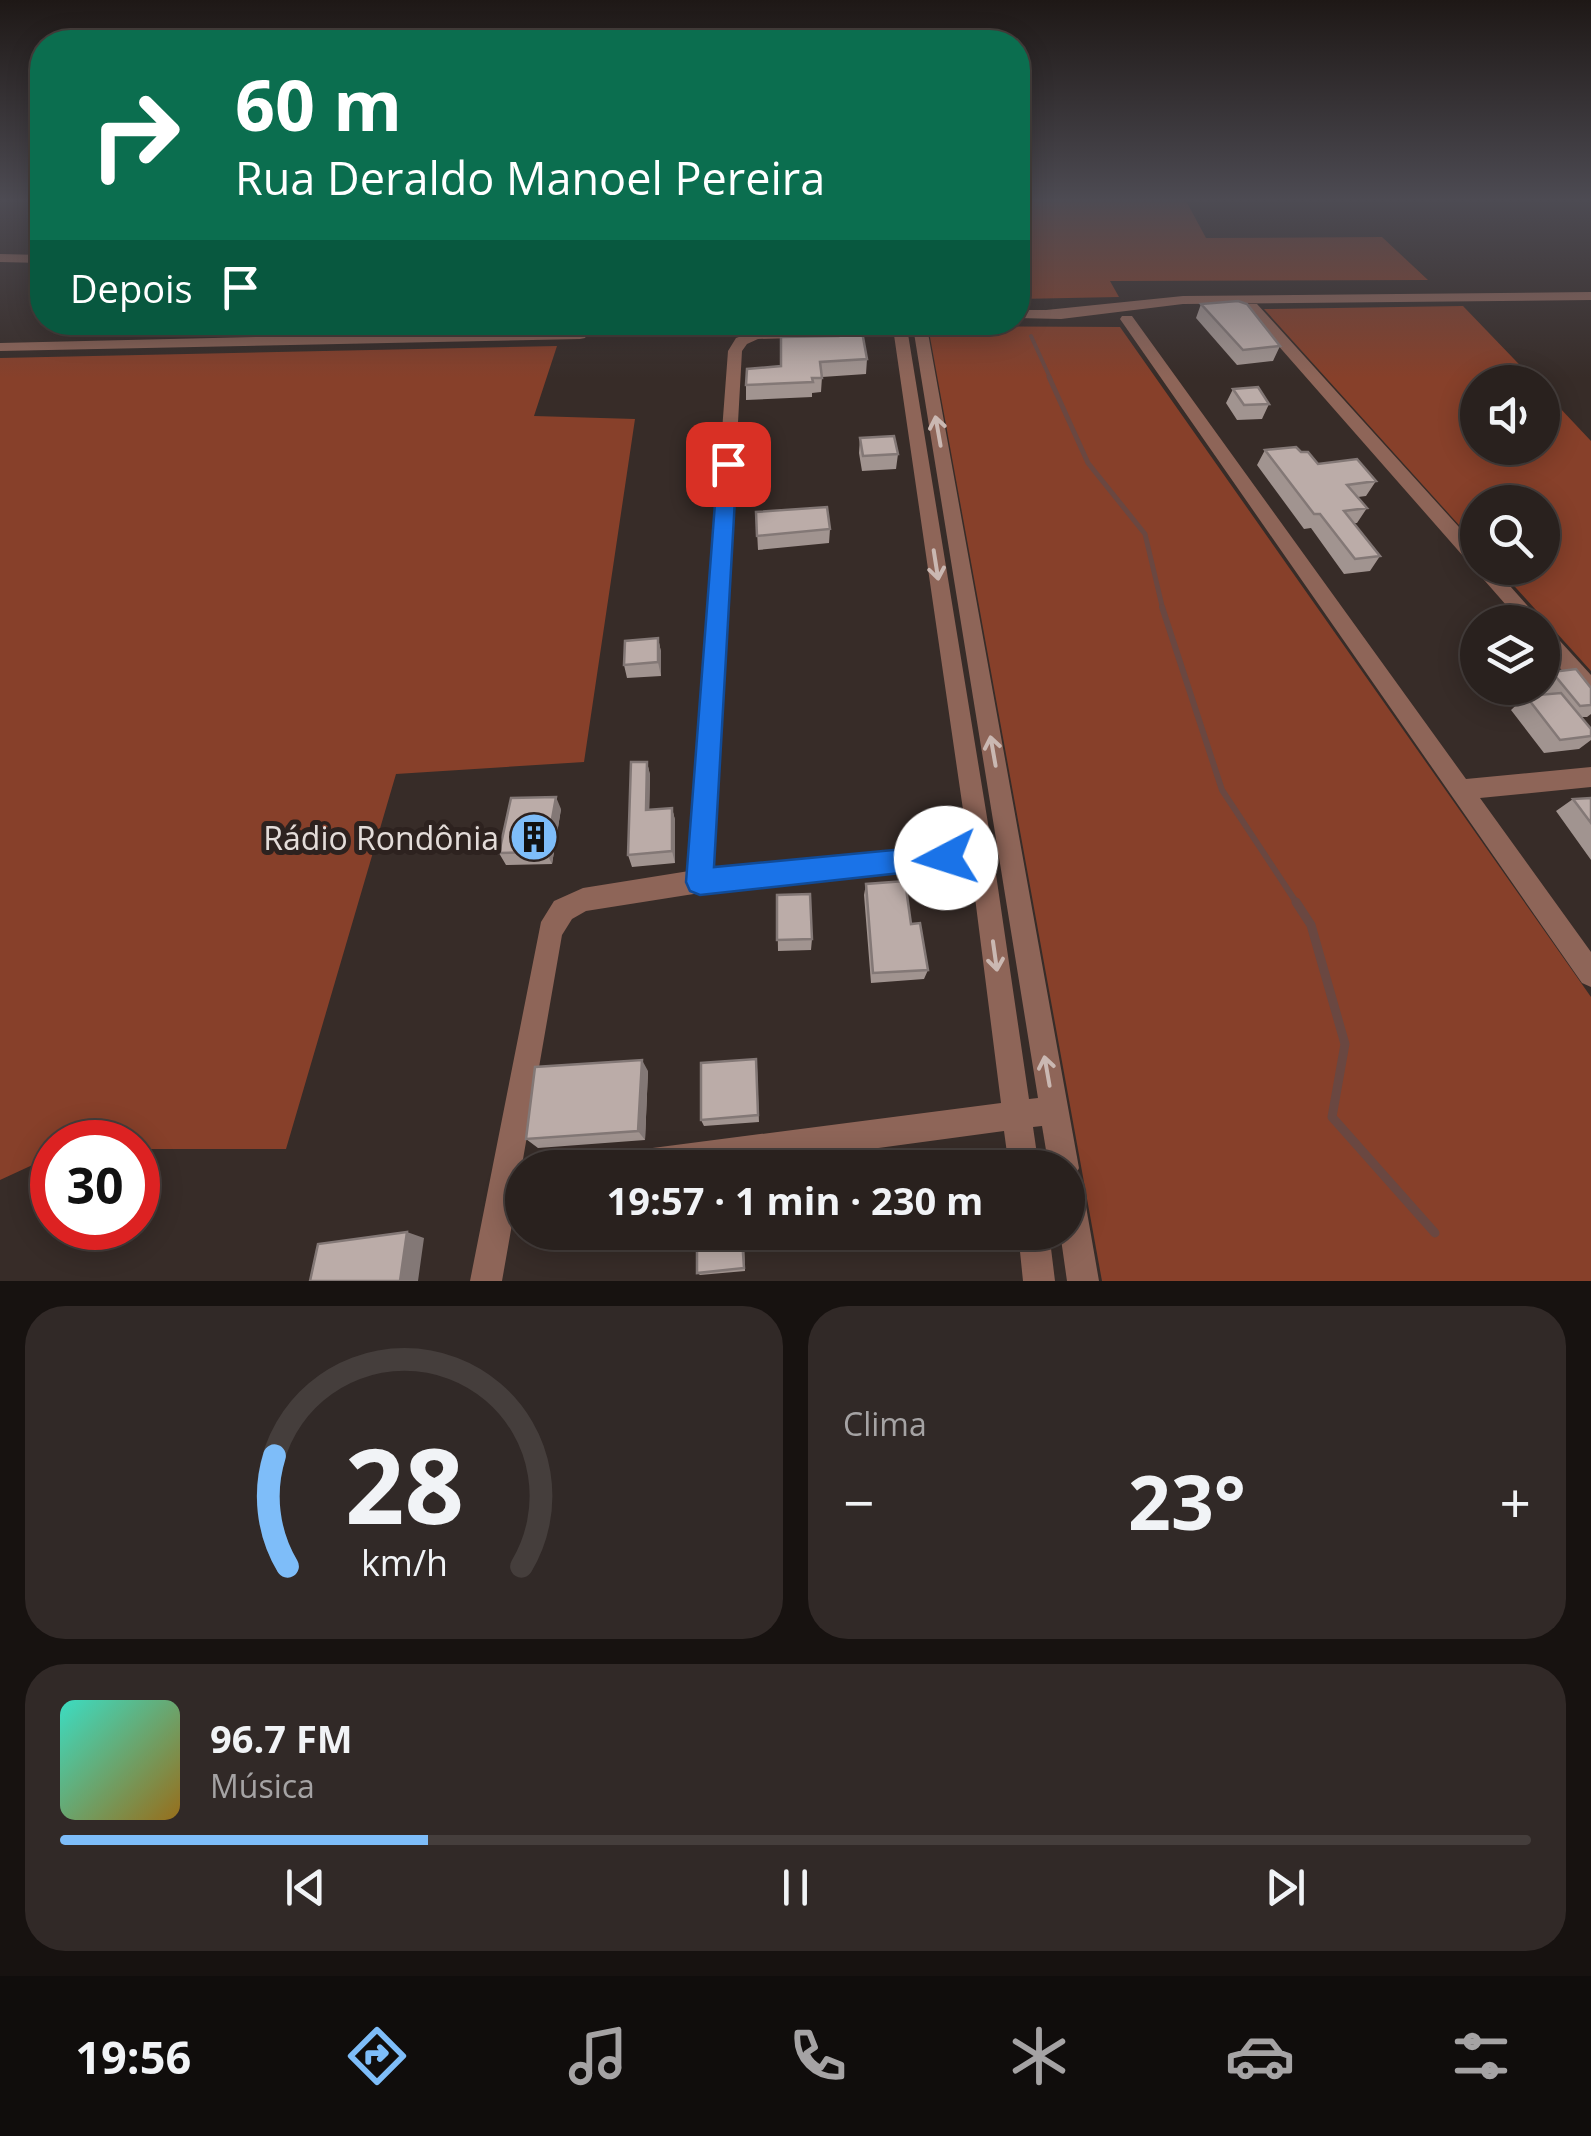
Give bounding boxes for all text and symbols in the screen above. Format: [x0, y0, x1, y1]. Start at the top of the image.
text: 60 m [235, 56, 402, 152]
icon: right [70, 70, 200, 200]
text: Rua Deraldo Manoel Pereira [235, 147, 825, 208]
icon: arrive [213, 260, 268, 315]
text: Depois [70, 262, 193, 314]
map controls [1460, 365, 1560, 705]
button: sound [1460, 365, 1560, 465]
one-way arrow [928, 415, 947, 447]
pin [686, 422, 771, 507]
icon: arrive [701, 437, 756, 492]
button: search [1460, 485, 1560, 585]
one-way arrow [927, 548, 946, 581]
button: layers [1460, 605, 1560, 705]
one-way arrow [983, 735, 1002, 768]
position arrow [894, 806, 998, 910]
building icon: Rádio Rondônia [508, 811, 560, 863]
place label: Rádio Rondônia [263, 816, 499, 859]
one-way arrow [986, 939, 1004, 971]
one-way arrow [1037, 1056, 1056, 1088]
speed limit sign: 30 [30, 1120, 160, 1250]
text: 19:57 · 1 min · 230 m [607, 1174, 983, 1226]
text: Clima [843, 1402, 927, 1445]
text: 28 [345, 1413, 463, 1554]
text: 23° [1128, 1450, 1246, 1552]
text: − [843, 1464, 874, 1539]
text: + [1500, 1464, 1531, 1539]
text: km/h [361, 1538, 447, 1586]
text: 96.7 FM [210, 1712, 353, 1764]
text: Música [210, 1764, 315, 1807]
icon: previous [278, 1860, 333, 1915]
icon: pause [768, 1860, 823, 1915]
icon: next [1258, 1860, 1313, 1915]
icon: directions [342, 2021, 412, 2091]
icon: music [563, 2021, 633, 2091]
icon: phone [783, 2021, 853, 2091]
icon: climate [1004, 2021, 1074, 2091]
icon: car [1225, 2021, 1295, 2091]
icon: filters [1446, 2021, 1516, 2091]
text: 19:56 [75, 2026, 191, 2087]

